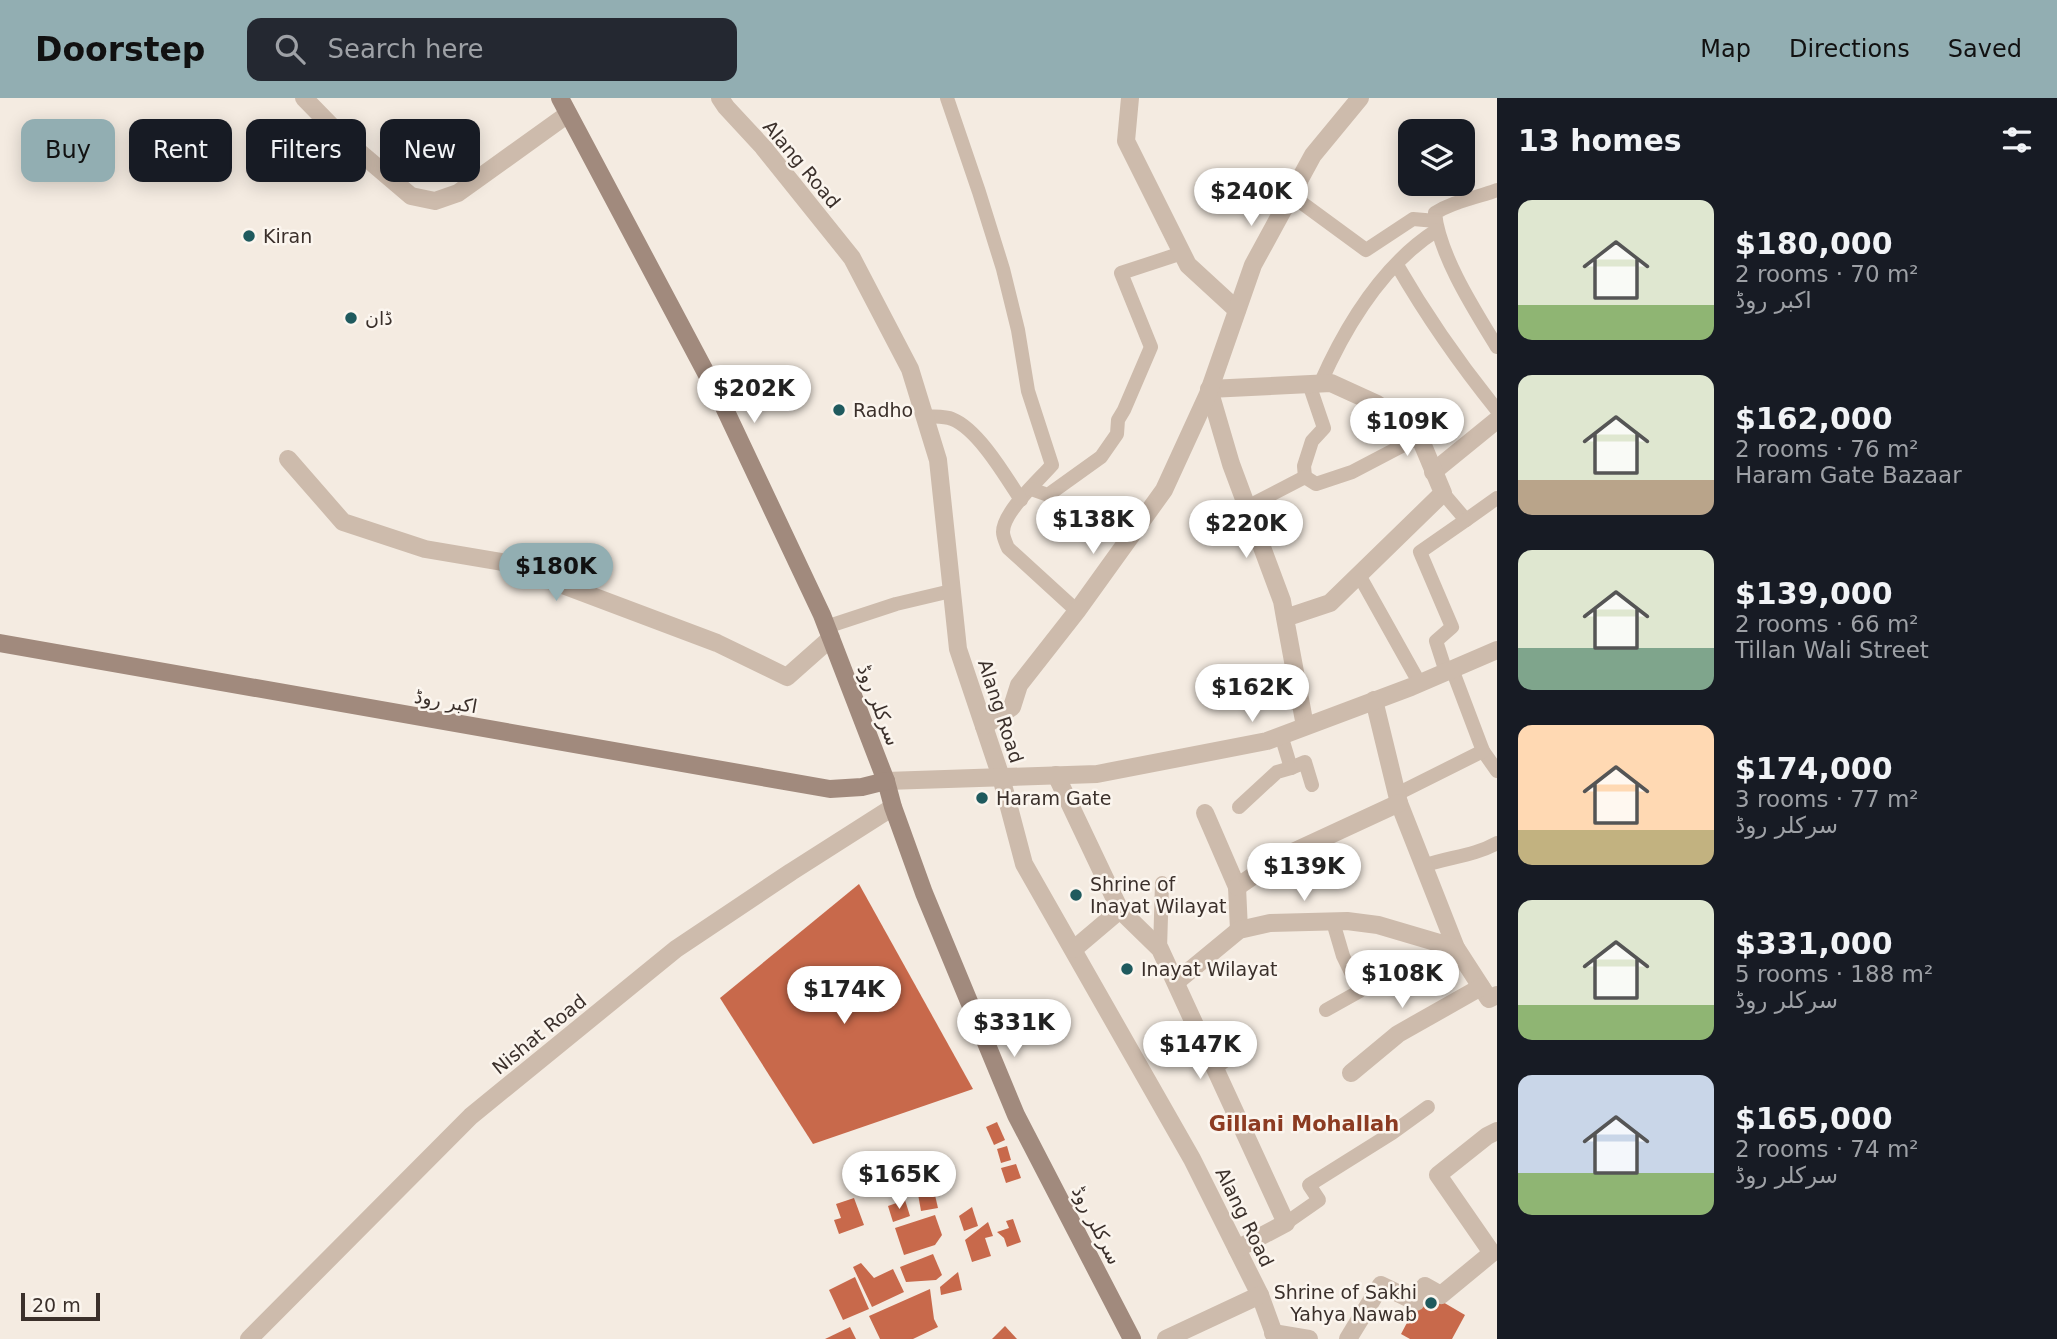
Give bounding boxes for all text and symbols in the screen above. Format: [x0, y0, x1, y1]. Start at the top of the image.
search box [247, 18, 737, 81]
text: Doorstep [35, 30, 205, 69]
icon: search [271, 30, 309, 68]
text: Search here [327, 34, 484, 64]
text: Map [1700, 35, 1751, 63]
text: Directions [1789, 35, 1910, 63]
text: Saved [1948, 35, 2022, 63]
street label: Alang Road [759, 116, 845, 212]
chip: Buy [21, 119, 115, 182]
chip: Rent [129, 119, 232, 182]
chip: Filters [246, 119, 366, 182]
chip: New [380, 119, 480, 182]
map controls [1398, 119, 1475, 196]
button: layers [1398, 119, 1475, 196]
icon: filters [1998, 121, 2036, 159]
text: 13 homes [1518, 123, 1682, 158]
pin: $240K [1202, 169, 1300, 228]
text: $240K [1210, 178, 1292, 204]
place label: Kiran [263, 225, 312, 247]
text: $180,000 [1735, 226, 1893, 261]
marker: Kiran [241, 228, 257, 244]
icon: home [1574, 228, 1658, 312]
text: 2 rooms · 70 m² [1735, 261, 1919, 287]
text: اکبر روڈ [1735, 287, 1812, 313]
place label: ڈان [365, 307, 393, 329]
marker: ڈان [343, 310, 359, 326]
pin: $202K [705, 366, 803, 425]
text: $202K [713, 375, 795, 401]
pin: $109K [1358, 398, 1456, 458]
place label: Radho [853, 399, 913, 421]
text: $162,000 [1735, 401, 1893, 436]
marker: Radho [831, 402, 847, 418]
icon: home [1574, 403, 1658, 487]
text: $109K [1366, 408, 1448, 434]
text: 2 rooms · 76 m² [1735, 436, 1919, 462]
text: Haram Gate Bazaar [1735, 462, 1962, 488]
pin: $138K [1044, 496, 1142, 556]
pin: $220K [1197, 500, 1295, 560]
text: $138K [1052, 506, 1134, 532]
text: $220K [1205, 510, 1287, 536]
pin: $180K [507, 544, 605, 603]
text: $180K [515, 553, 597, 579]
text: $139,000 [1735, 576, 1893, 611]
icon: home [1574, 578, 1658, 662]
text: 2 rooms · 66 m² [1735, 611, 1919, 637]
text: Tillan Wali Street [1735, 637, 1929, 663]
street label: Alang Road [974, 656, 1028, 766]
street label: سرکلر روڈ [853, 661, 905, 749]
pin: $162K [1203, 664, 1301, 724]
text: $162K [1211, 674, 1293, 700]
street label: اکبر روڈ [413, 685, 479, 718]
text: $174,000 [1735, 751, 1893, 786]
icon: home [1574, 753, 1658, 837]
text: 3 rooms · 77 m² [1735, 786, 1919, 812]
place label: Haram Gate [996, 787, 1111, 809]
marker: Haram Gate [974, 790, 990, 806]
text: سرکلر روڈ [1735, 812, 1838, 838]
pin: $139K [1255, 844, 1353, 903]
text: $139K [1263, 853, 1345, 879]
place label: Shrine of Inayat Wilayat [1090, 873, 1227, 917]
marker: Shrine of Inayat Wilayat [1068, 887, 1084, 903]
text: $331,000 [1735, 926, 1893, 961]
icon: home [1574, 928, 1658, 1012]
pin: $108K [1353, 950, 1451, 1010]
place label: Inayat Wilayat [1141, 958, 1278, 980]
text: $108K [1361, 960, 1443, 986]
marker: Inayat Wilayat [1119, 961, 1135, 977]
text: 5 rooms · 188 m² [1735, 961, 1933, 987]
pin: $174K [795, 967, 893, 1026]
text: $174K [803, 976, 885, 1002]
text: سرکلر روڈ [1735, 987, 1838, 1013]
street label: Nishat Road [488, 990, 590, 1078]
pin: $331K [965, 1000, 1063, 1059]
text: $331K [973, 1009, 1055, 1035]
pin: $147K [1151, 1021, 1249, 1081]
text: $147K [1159, 1031, 1241, 1057]
text: $165,000 [1735, 1101, 1893, 1136]
icon: home [1574, 1103, 1658, 1187]
district label: Gillani Mohallah [1209, 1112, 1399, 1136]
text: 2 rooms · 74 m² [1735, 1136, 1919, 1162]
pin: $165K [850, 1152, 948, 1211]
text: $165K [858, 1161, 940, 1187]
text: سرکلر روڈ [1735, 1162, 1838, 1188]
street label: Alang Road [1211, 1164, 1279, 1270]
street label: سرکلر روڈ [1067, 1182, 1126, 1268]
place label: Shrine of Sakhi Yahya Nawab [1274, 1281, 1417, 1325]
scale bar [21, 1290, 100, 1322]
text: 20 m [32, 1294, 81, 1316]
marker: Shrine of Sakhi Yahya Nawab [1423, 1295, 1439, 1311]

